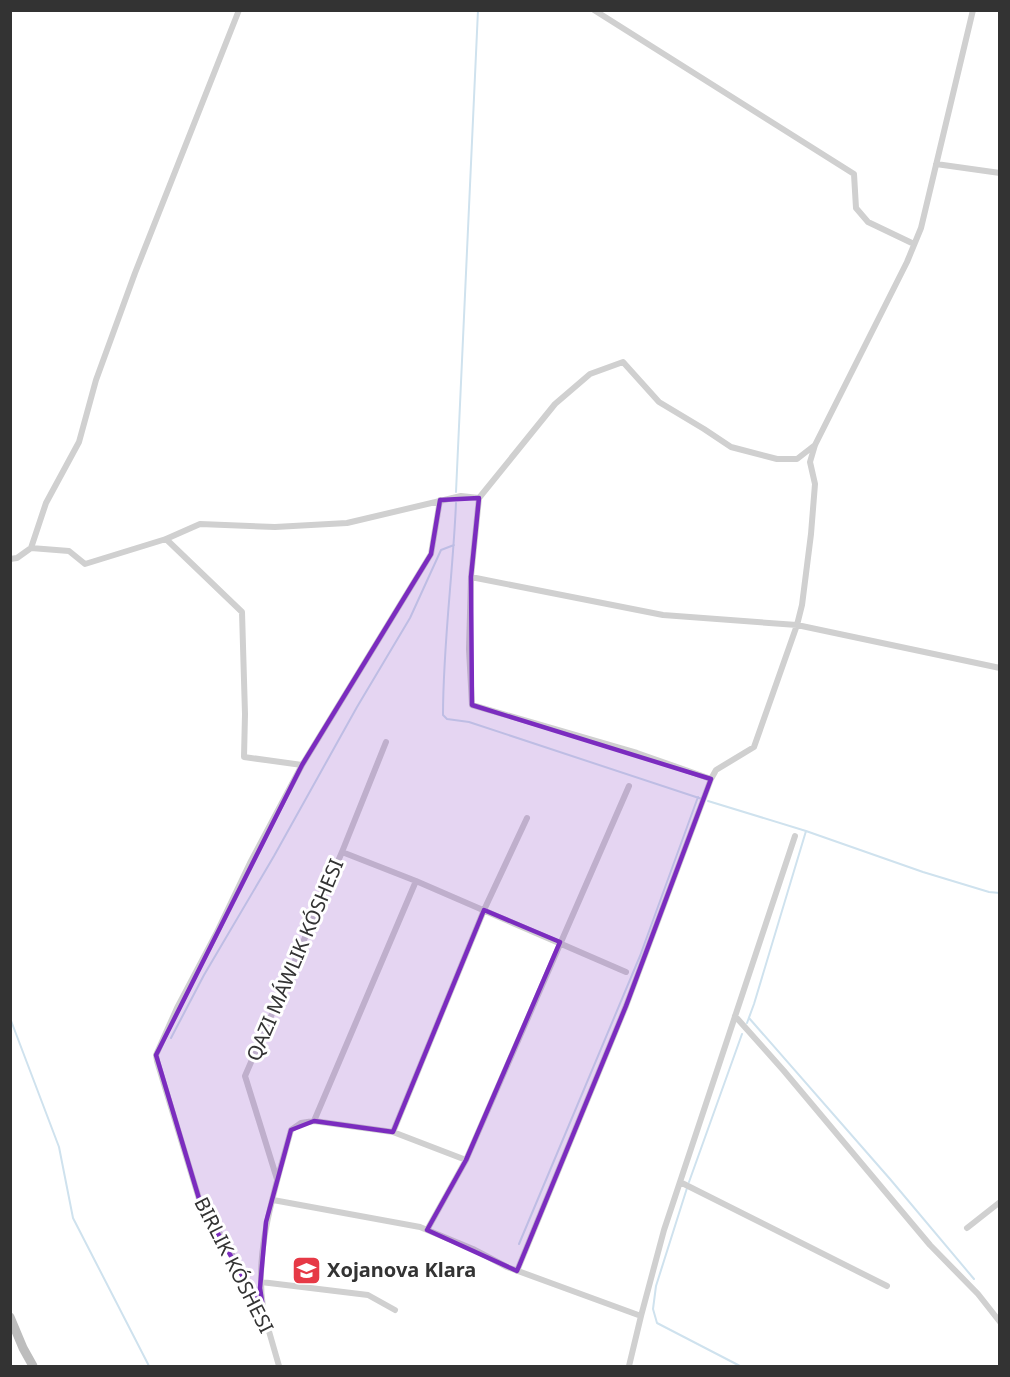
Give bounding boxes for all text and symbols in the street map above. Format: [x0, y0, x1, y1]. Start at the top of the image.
street label: QAZI MÁWLIK KÓSHESI [240, 855, 349, 1065]
street label: BIRLIK KÓSHESI [189, 1192, 280, 1337]
school or university icon: Xojanova Klara [290, 1254, 322, 1286]
place label: Xojanova Klara [327, 1256, 476, 1283]

